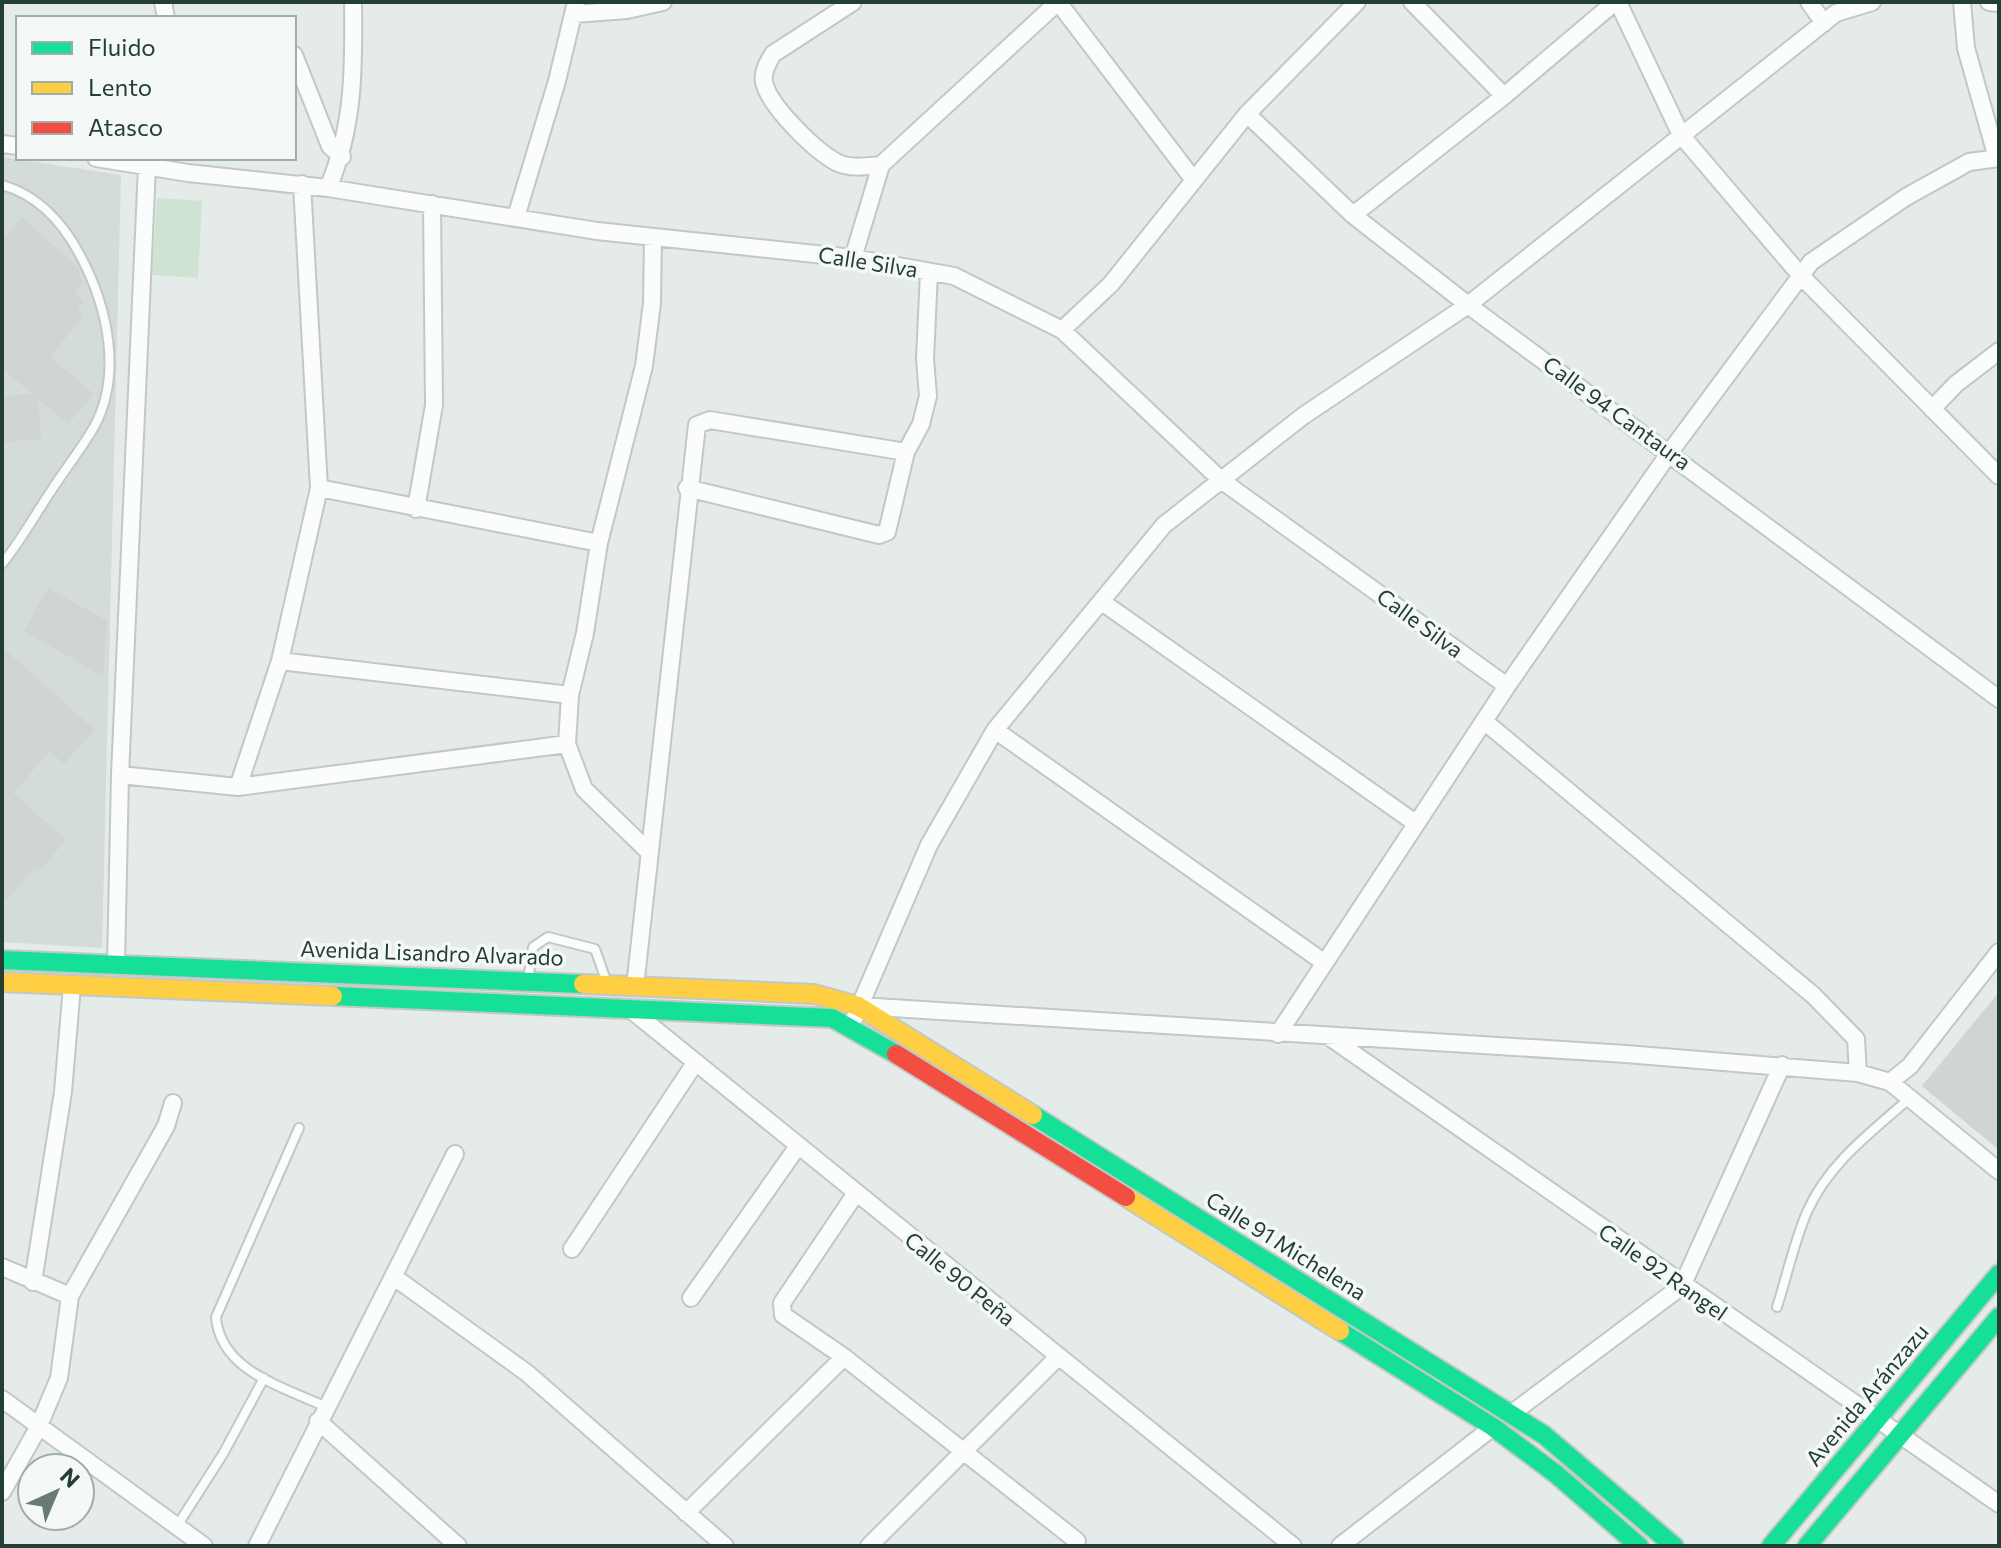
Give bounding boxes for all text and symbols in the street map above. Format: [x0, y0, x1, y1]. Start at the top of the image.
legend [16, 16, 296, 160]
text: Fluido [88, 32, 156, 61]
text: Lento [88, 72, 152, 101]
text: Atasco [88, 112, 163, 141]
street label: Calle Silva [816, 240, 920, 283]
street label: Calle 94 Cantaura [1538, 350, 1697, 475]
street label: Calle Silva [1372, 582, 1469, 663]
street label: Avenida Lisandro Alvarado [300, 934, 564, 971]
street label: Calle 91 Michelena [1201, 1185, 1371, 1306]
street label: Calle 92 Rangel [1594, 1217, 1733, 1326]
street label: Calle 90 Peña [900, 1226, 1021, 1331]
street label: Avenida Aránzazu [1799, 1318, 1934, 1471]
north arrow [16, 1452, 96, 1532]
text: N [55, 1462, 86, 1493]

